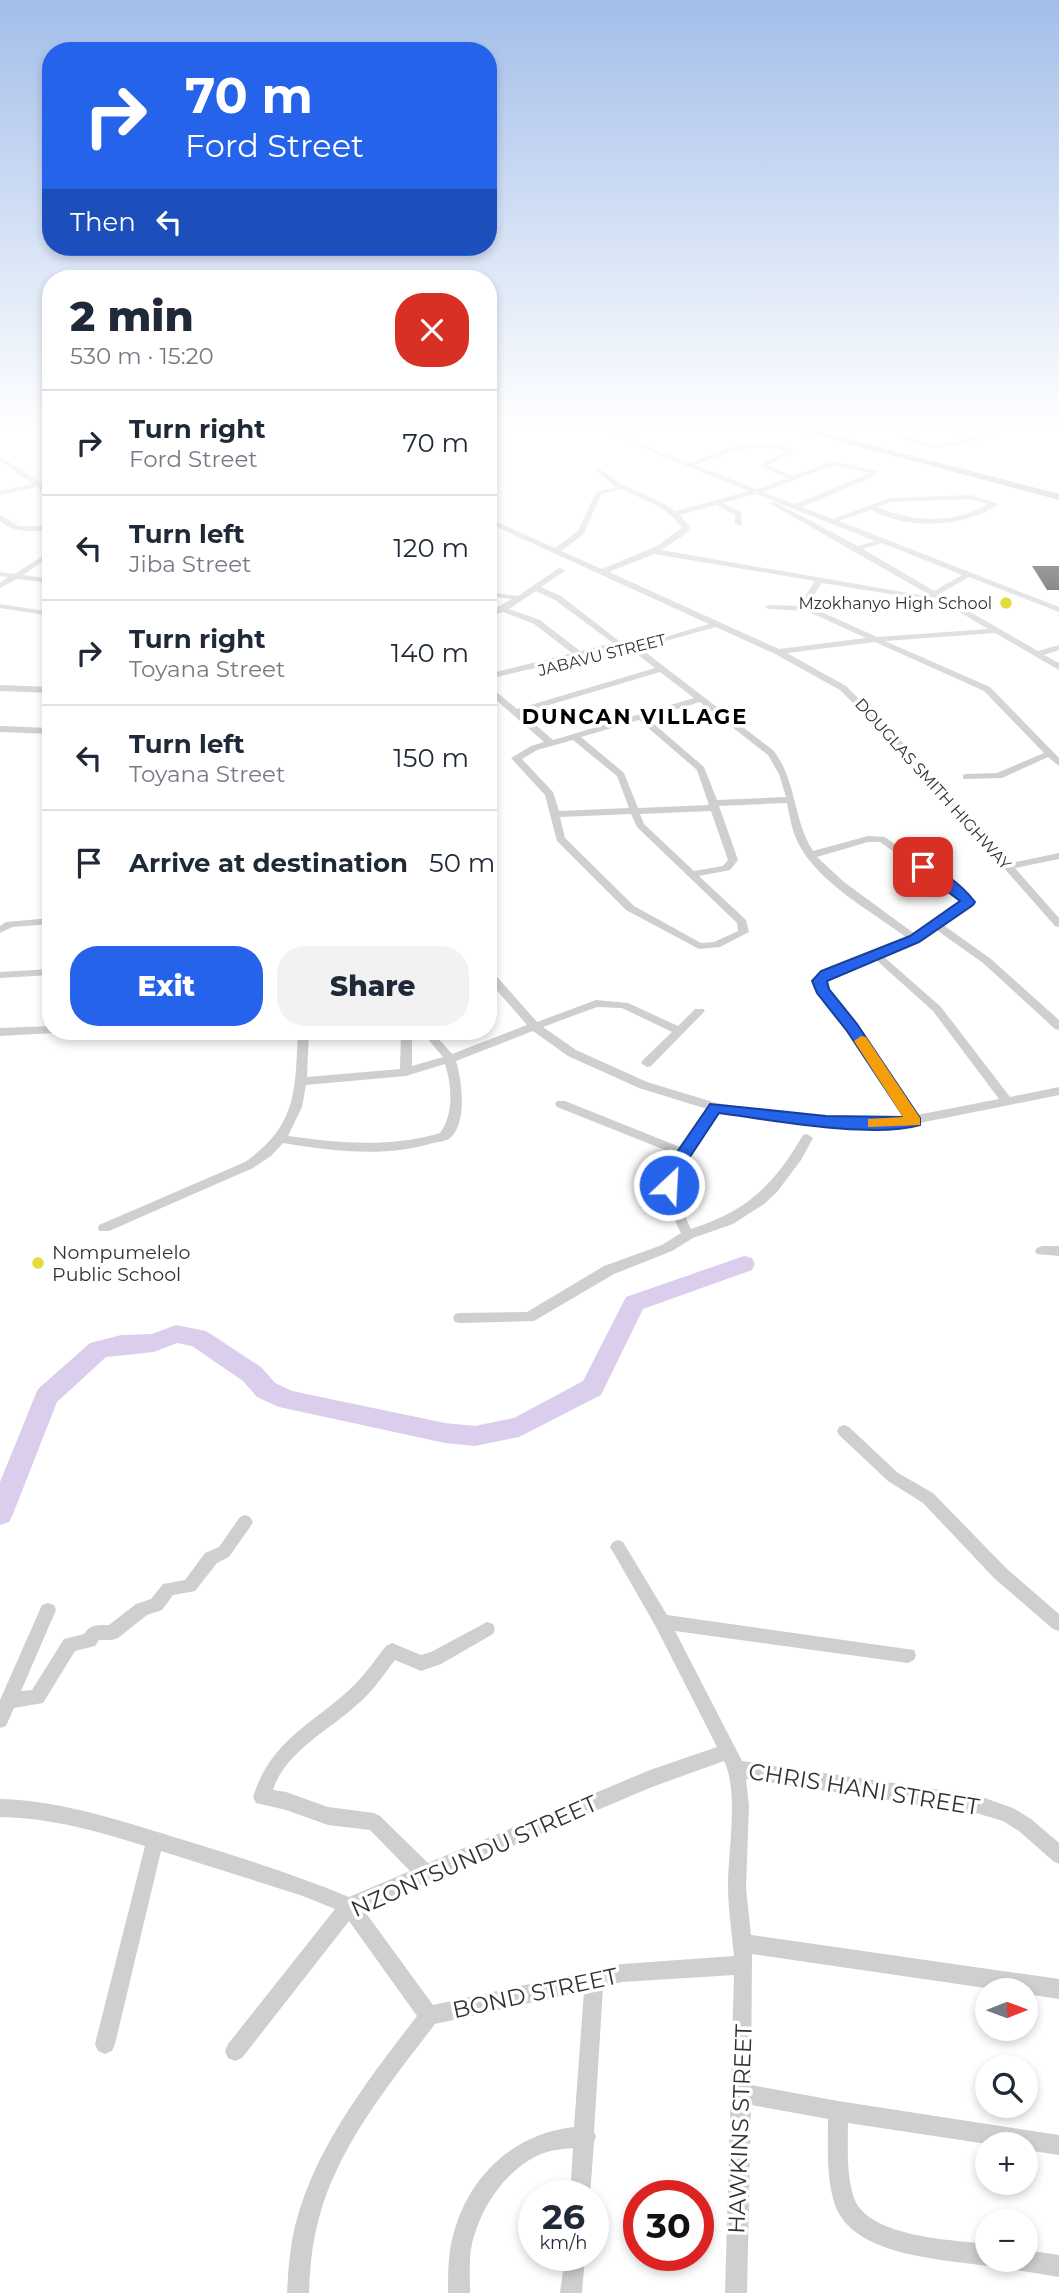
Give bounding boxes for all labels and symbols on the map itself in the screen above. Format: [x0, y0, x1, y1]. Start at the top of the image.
place label: Mzokhanyo High School [798, 594, 992, 613]
marker: Mzokhanyo High School [998, 595, 1014, 611]
street label: JABAVU STREET [535, 630, 669, 680]
street label: DOUGLAS SMITH HIGHWAY [851, 694, 1016, 874]
district label: DUNCAN VILLAGE [522, 704, 748, 729]
pin [893, 837, 953, 897]
position arrow [632, 1148, 706, 1222]
place label: Nompumelelo Public School [52, 1241, 191, 1286]
marker: Nompumelelo Public School [30, 1255, 46, 1271]
street label: CHRIS HANI STREET [747, 1757, 982, 1821]
street label: NZONTSUNDU STREET [347, 1789, 602, 1923]
street label: BOND STREET [450, 1962, 621, 2024]
north arrow [975, 1978, 1038, 2040]
street label: HAWKINS STREET [722, 2023, 758, 2234]
speed limit sign: 30 [623, 2180, 714, 2271]

